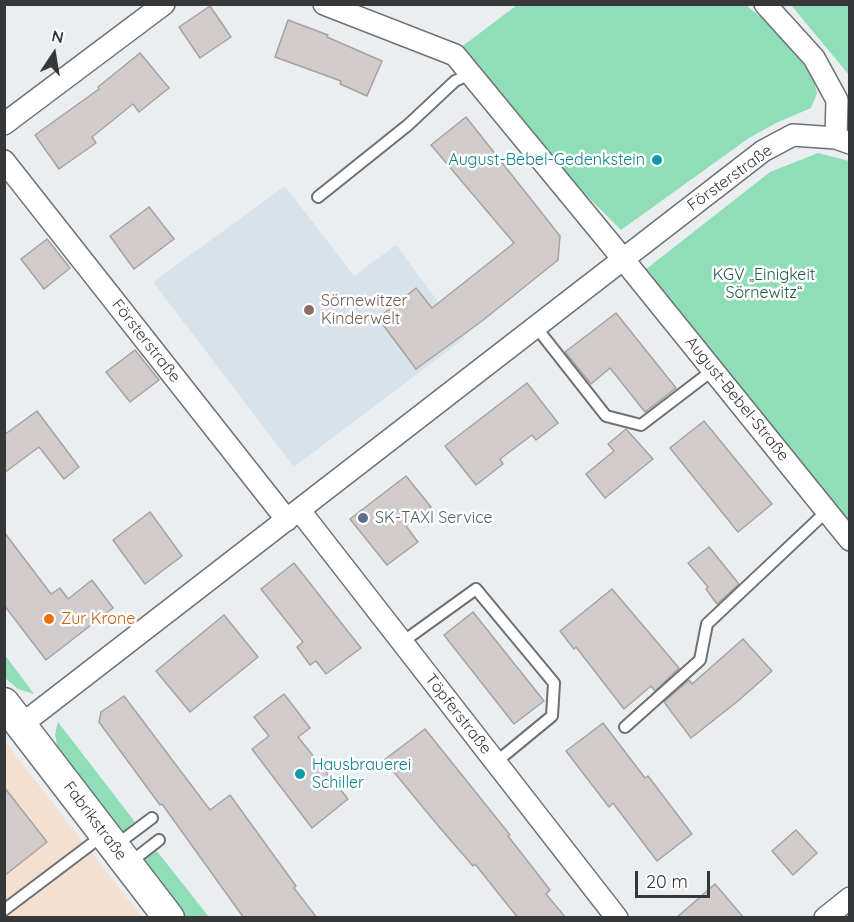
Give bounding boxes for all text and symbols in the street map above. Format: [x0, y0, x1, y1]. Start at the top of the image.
north arrow [24, 24, 84, 84]
text: N [50, 25, 66, 47]
street label: Försterstraße [684, 141, 776, 215]
place label: August-Bebel-Gedenkstein [448, 150, 645, 170]
marker: August-Bebel-Gedenkstein [650, 153, 664, 167]
park label: KGV „Einigkeit Sörnewitz“ [713, 265, 815, 303]
place label: Sörnewitzer Kinderwelt [321, 291, 408, 329]
street label: Försterstraße [108, 296, 184, 386]
marker: Sörnewitzer Kinderwelt [302, 303, 316, 317]
street label: August-Bebel-Straße [681, 333, 793, 465]
place label: SK-TAXI Service [375, 508, 493, 528]
marker: SK-TAXI Service [356, 511, 370, 525]
place label: Zur Krone [61, 609, 135, 629]
marker: Zur Krone [42, 612, 56, 626]
street label: Töpferstraße [421, 670, 495, 758]
place label: Hausbrauerei Schiller [312, 755, 411, 793]
marker: Hausbrauerei Schiller [293, 767, 307, 781]
street label: Fabrikstraße [59, 778, 131, 864]
scale bar [638, 859, 713, 897]
text: 20 m [646, 870, 688, 893]

